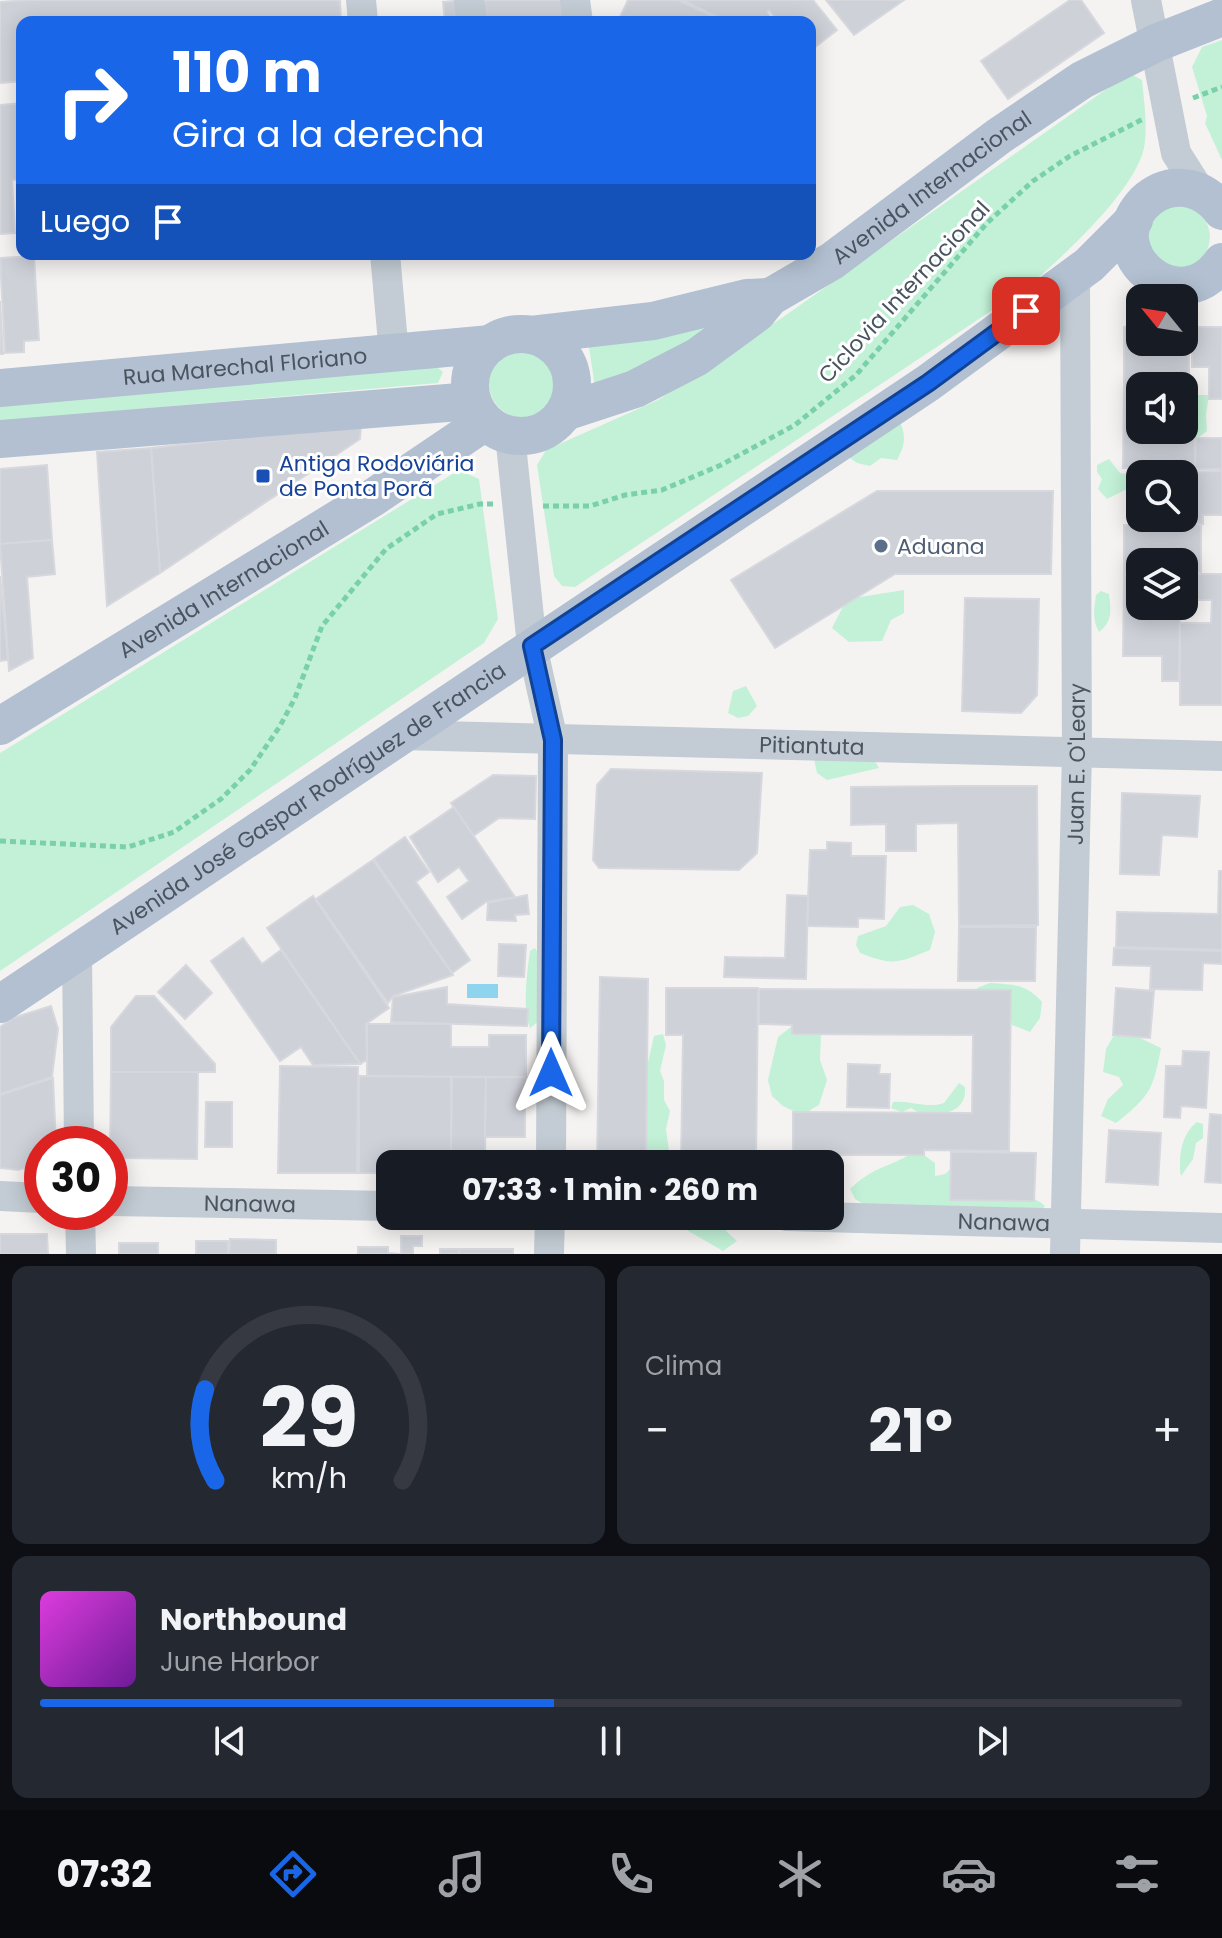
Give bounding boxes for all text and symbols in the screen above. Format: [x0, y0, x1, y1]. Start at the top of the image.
text: 110 m [172, 33, 322, 112]
icon: right [40, 48, 144, 152]
street label: Avenida Internacional [825, 103, 1038, 272]
text: Gira a la derecha [172, 109, 485, 160]
street label: Ciclovia Internacional [811, 194, 997, 390]
text: Luego [40, 200, 130, 243]
icon: arrive [146, 200, 190, 244]
pin [992, 277, 1060, 345]
north arrow [1126, 284, 1198, 356]
map controls [1126, 284, 1198, 620]
icon: arrive [1004, 289, 1048, 333]
street label: Rua Marechal Floriano [122, 340, 368, 392]
button: sound [1126, 372, 1198, 444]
place label: Antiga Rodoviária de Ponta Porã [279, 448, 474, 504]
button: search [1126, 460, 1198, 532]
marker: Antiga Rodoviária de Ponta Porã [254, 467, 272, 485]
street label: Avenida Internacional [112, 513, 335, 665]
place label: Aduana [897, 531, 985, 562]
marker: Aduana [872, 537, 890, 555]
button: layers [1126, 548, 1198, 620]
street label: Avenida José Gaspar Rodríguez de Francia [103, 654, 512, 942]
street label: Juan E. O'Leary [1059, 683, 1093, 845]
street label: Pitiantuta [759, 729, 865, 762]
position arrow [509, 1031, 593, 1115]
speed limit sign: 30 [24, 1126, 128, 1230]
text: 07:33 · 1 min · 260 m [462, 1168, 758, 1211]
street label: Nanawa [204, 1187, 296, 1220]
street label: Nanawa [957, 1205, 1050, 1239]
text: Clima [645, 1348, 722, 1384]
text: 29 [259, 1360, 358, 1476]
text: 21° [868, 1389, 953, 1473]
text: − [645, 1400, 669, 1461]
text: + [1152, 1400, 1182, 1461]
text: km/h [270, 1458, 347, 1498]
text: Northbound [160, 1598, 347, 1641]
text: June Harbor [160, 1644, 319, 1680]
icon: previous [208, 1719, 252, 1763]
icon: pause [589, 1719, 633, 1763]
icon: next [970, 1719, 1014, 1763]
icon: directions [265, 1846, 321, 1902]
icon: music [434, 1846, 490, 1902]
icon: phone [603, 1846, 659, 1902]
icon: climate [772, 1846, 828, 1902]
icon: car [941, 1846, 997, 1902]
icon: filters [1109, 1846, 1165, 1902]
text: 07:32 [56, 1849, 152, 1900]

